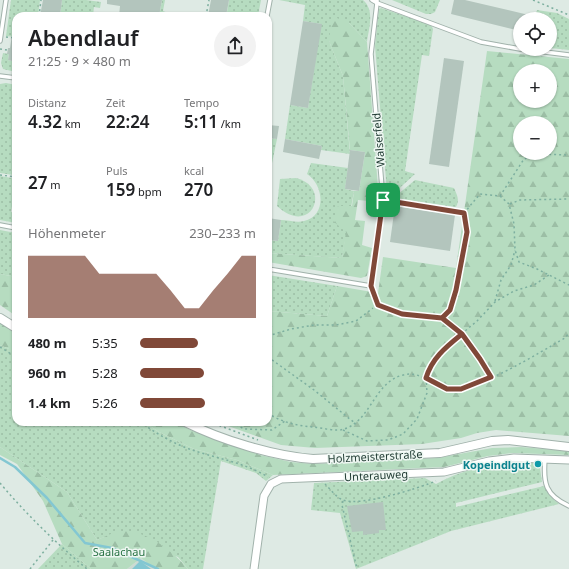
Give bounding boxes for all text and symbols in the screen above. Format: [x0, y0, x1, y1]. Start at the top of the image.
map controls [513, 12, 557, 160]
button: locate [513, 12, 557, 56]
text: Abendlauf [28, 22, 139, 52]
button: share [214, 25, 256, 67]
text: 21:25 · 9 × 480 m [28, 52, 131, 70]
button: + [513, 64, 557, 108]
text: Distanz [28, 95, 66, 110]
text: Zeit [106, 95, 125, 110]
text: Tempo [184, 95, 219, 110]
text: 4.32 [28, 110, 62, 133]
text: 22:24 [106, 110, 150, 133]
text: 5:11 [184, 110, 218, 133]
street label: Walserfeld [368, 112, 388, 168]
text: km [62, 116, 81, 131]
text: /km [218, 116, 241, 131]
button: − [513, 116, 557, 160]
text: Puls [106, 163, 128, 178]
text: kcal [184, 163, 204, 178]
text: 27 [28, 171, 47, 194]
text: m [47, 177, 61, 192]
text: 159 [106, 178, 135, 201]
text: 270 [184, 178, 213, 201]
pin [366, 183, 400, 217]
text: bpm [135, 184, 162, 199]
icon: arrive [372, 189, 394, 211]
text: Höhenmeter [28, 224, 106, 242]
text: 230–233 m [189, 224, 256, 242]
text: 480 m [28, 334, 66, 352]
text: 5:35 [92, 334, 118, 352]
text: 960 m [28, 364, 66, 382]
text: 5:28 [92, 364, 118, 382]
text: 1.4 km [28, 394, 71, 412]
text: 5:26 [92, 394, 118, 412]
street label: Holzmeisterstraße [327, 446, 423, 466]
place label: Kopeindlgut [463, 457, 530, 472]
marker: Kopeindlgut [533, 459, 543, 469]
street label: Unterauweg [344, 466, 408, 484]
park label: Saalachau [93, 544, 145, 559]

